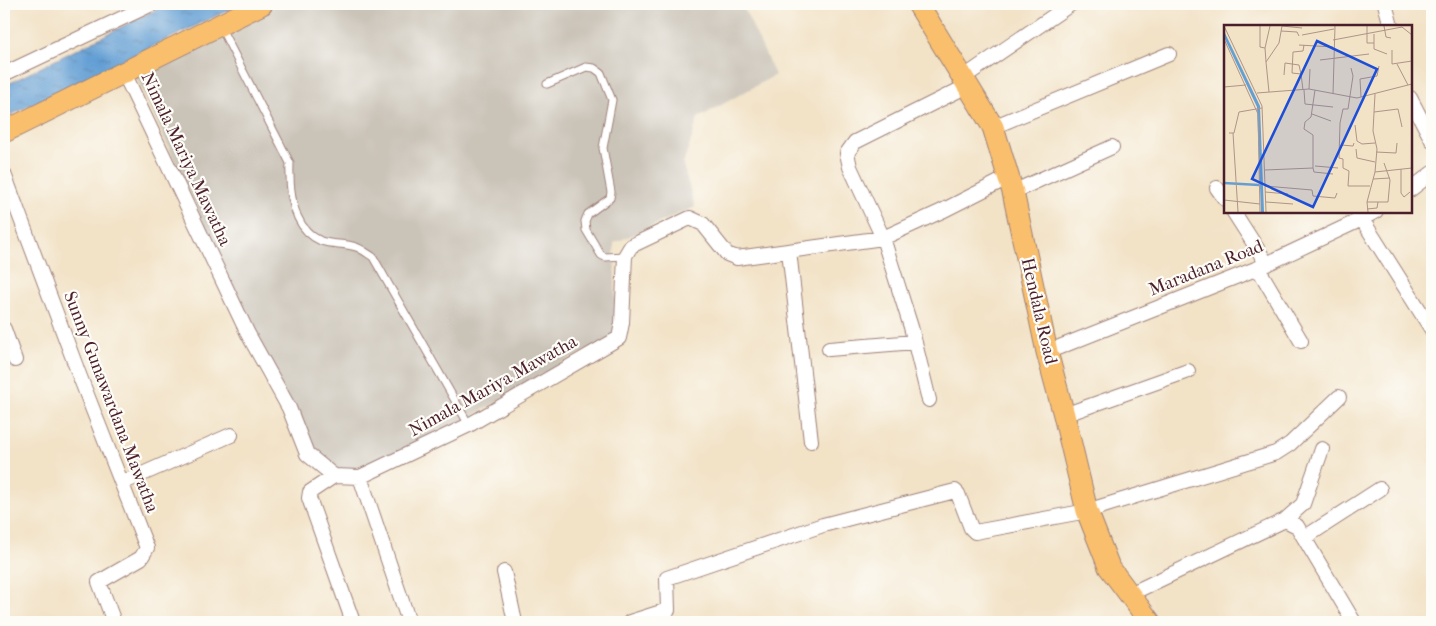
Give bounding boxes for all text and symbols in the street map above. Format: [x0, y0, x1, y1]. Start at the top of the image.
inset map [1224, 25, 1411, 212]
street label: Nimala Mariya Mawatha [137, 69, 236, 250]
street label: Maradana Road [1146, 235, 1266, 301]
street label: Hendala Road [1017, 256, 1061, 366]
street label: Sunny Gunawardana Mawatha [59, 289, 163, 516]
street label: Nimala Mariya Mawatha [405, 331, 581, 441]

